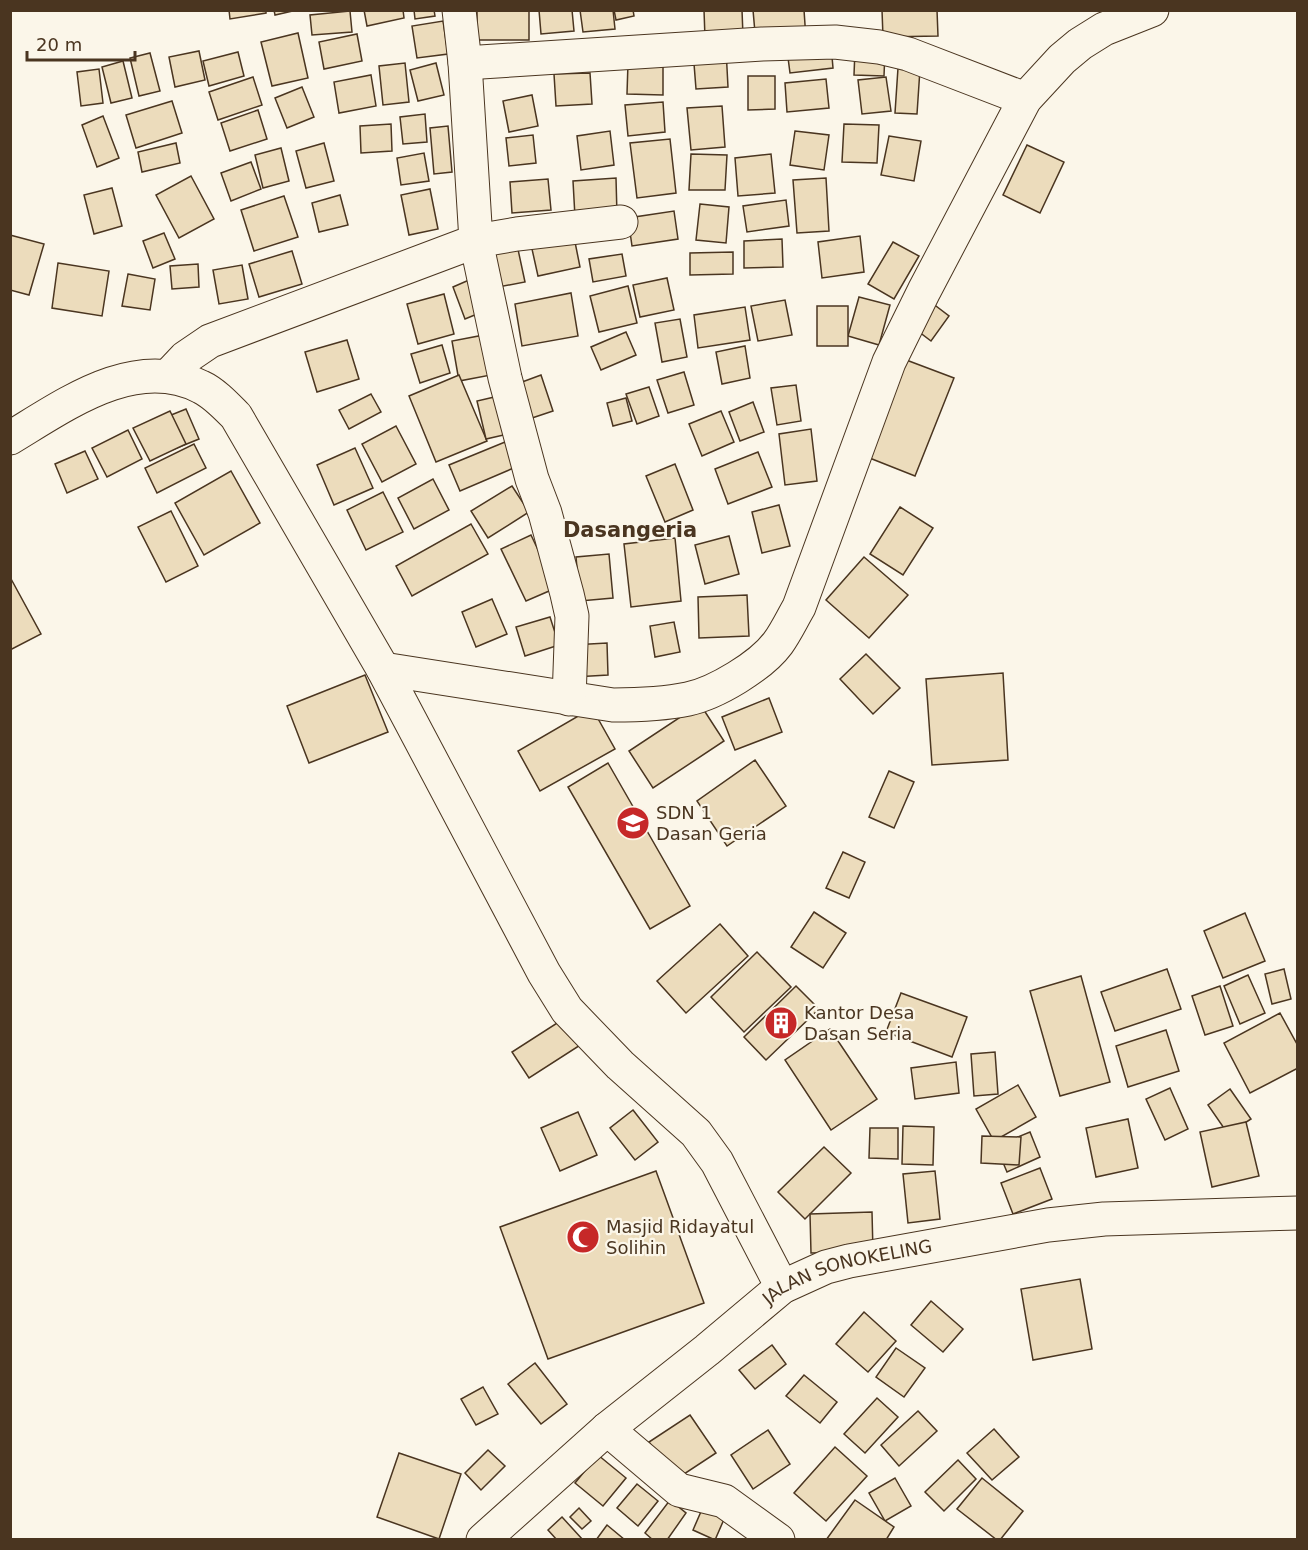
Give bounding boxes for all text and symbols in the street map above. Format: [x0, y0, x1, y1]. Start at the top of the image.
scale bar [27, 24, 135, 62]
text: 20 m [36, 34, 82, 55]
district label: Dasangeria [563, 518, 697, 542]
place label: SDN 1 Dasan Geria [656, 802, 767, 844]
school or university icon: SDN 1 Dasan Geria [615, 805, 651, 841]
place label: Kantor Desa Dasan Seria [804, 1002, 914, 1044]
building icon: Kantor Desa Dasan Seria [763, 1005, 799, 1041]
place label: Masjid Ridayatul Solihin [606, 1216, 754, 1258]
mosque icon: Masjid Ridayatul Solihin [565, 1219, 601, 1255]
street label: JALAN SONOKELING [757, 1235, 934, 1309]

